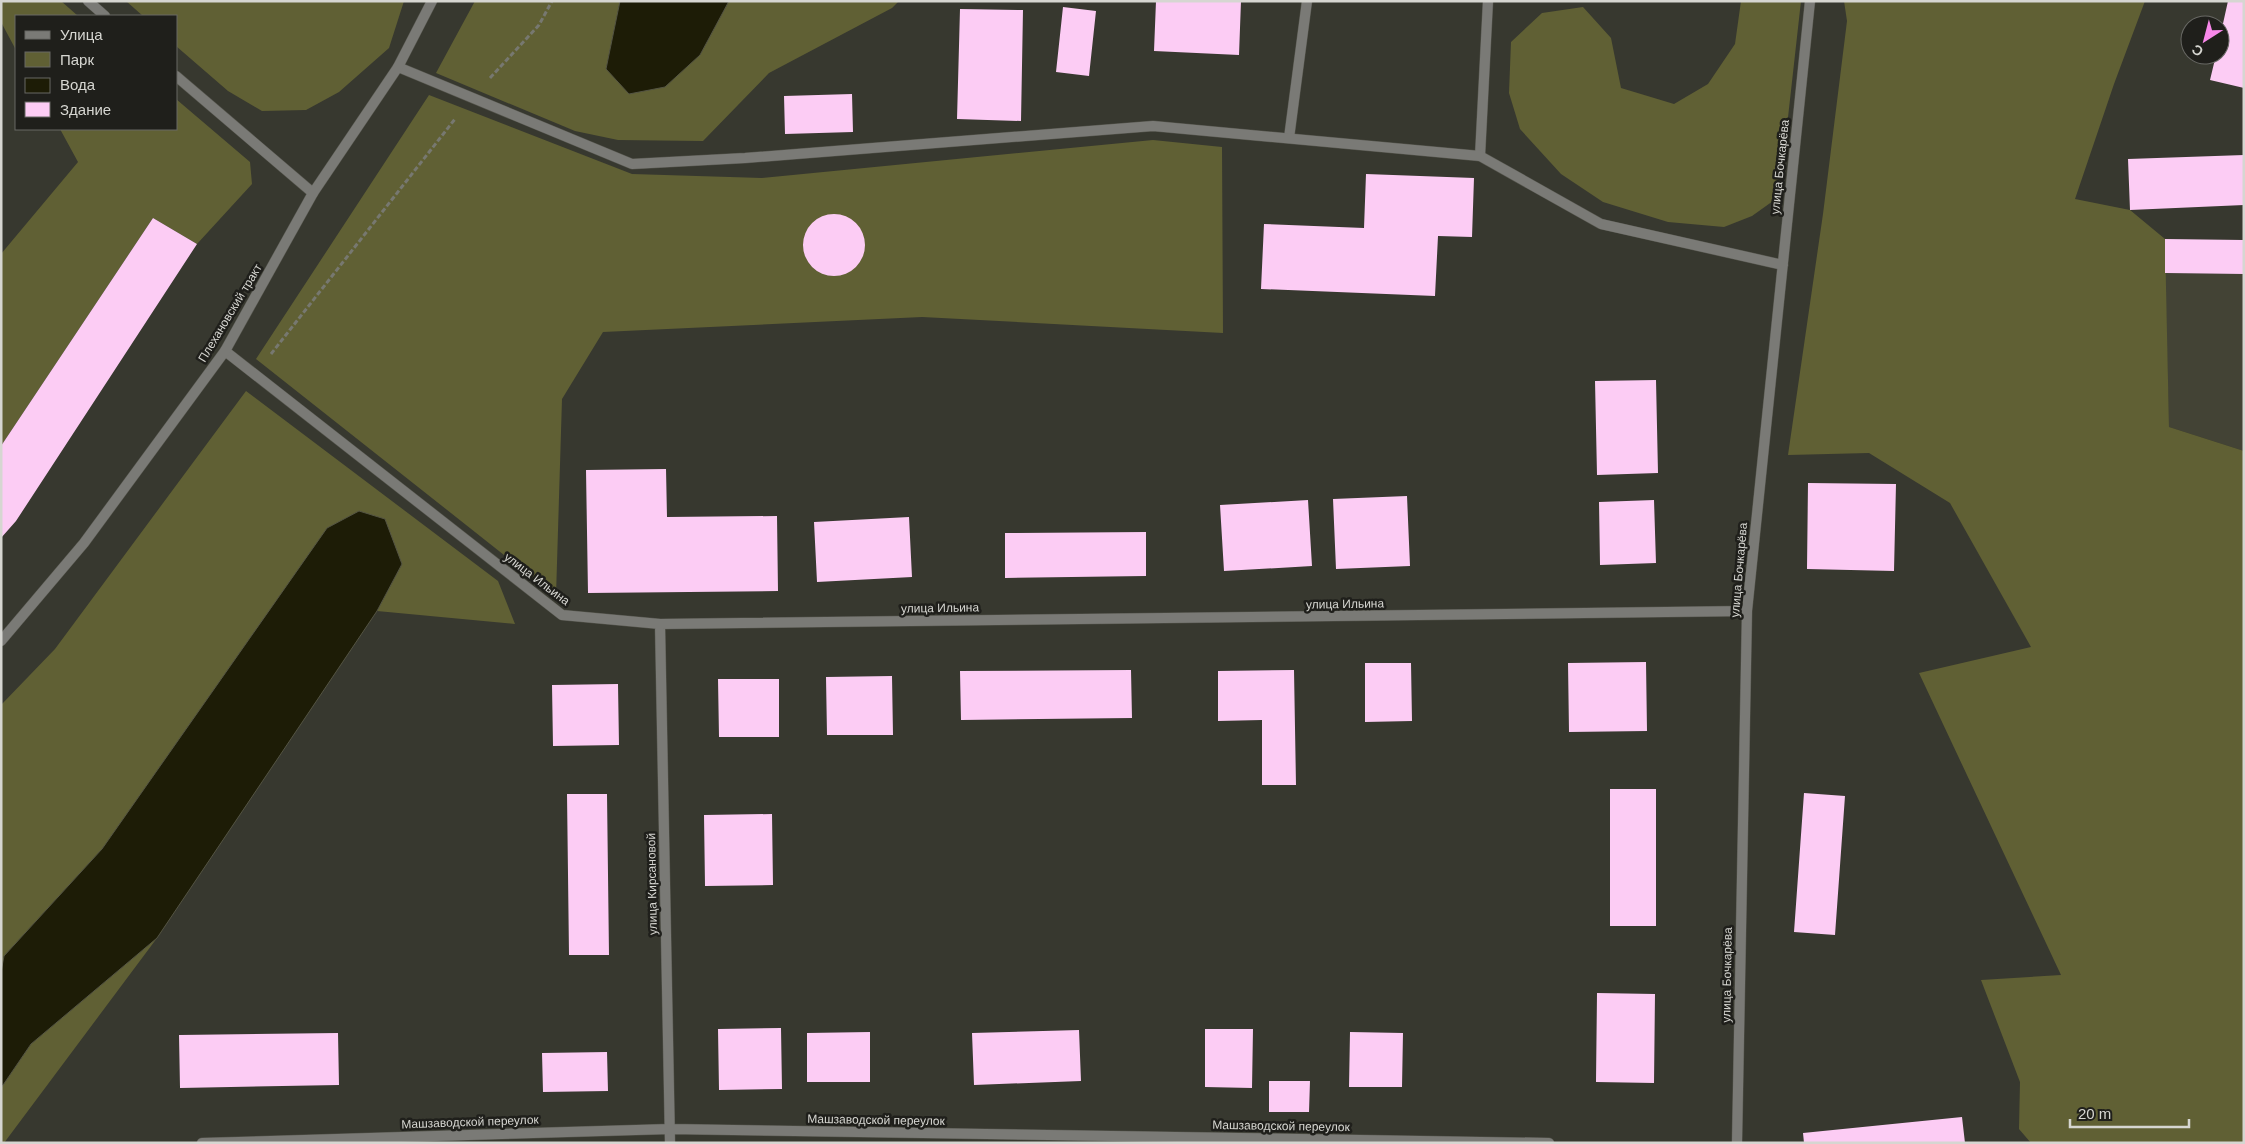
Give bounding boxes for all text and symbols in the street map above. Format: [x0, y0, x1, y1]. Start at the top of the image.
legend [15, 15, 178, 130]
north arrow [2180, 15, 2230, 65]
text: Улица [60, 26, 103, 43]
text: С [2189, 41, 2206, 60]
text: Парк [60, 51, 94, 68]
text: Вода [60, 76, 96, 93]
text: Здание [60, 101, 111, 118]
street label: улица Бочкарёва [1768, 119, 1792, 215]
street label: Плехановский тракт [195, 261, 265, 365]
street label: улица Бочкарёва [1728, 522, 1750, 618]
street label: улица Ильина [502, 550, 573, 608]
street label: улица Ильина [1306, 596, 1385, 612]
street label: улица Ильина [901, 600, 980, 616]
street label: улица Кирсановой [644, 833, 660, 935]
street label: улица Бочкарёва [1719, 927, 1735, 1023]
scale bar [2070, 1096, 2189, 1128]
text: 20 m [2078, 1105, 2111, 1122]
street label: Машзаводской переулок [807, 1112, 946, 1128]
street label: Машзаводской переулок [401, 1113, 540, 1131]
street label: Машзаводской переулок [1212, 1118, 1351, 1134]

